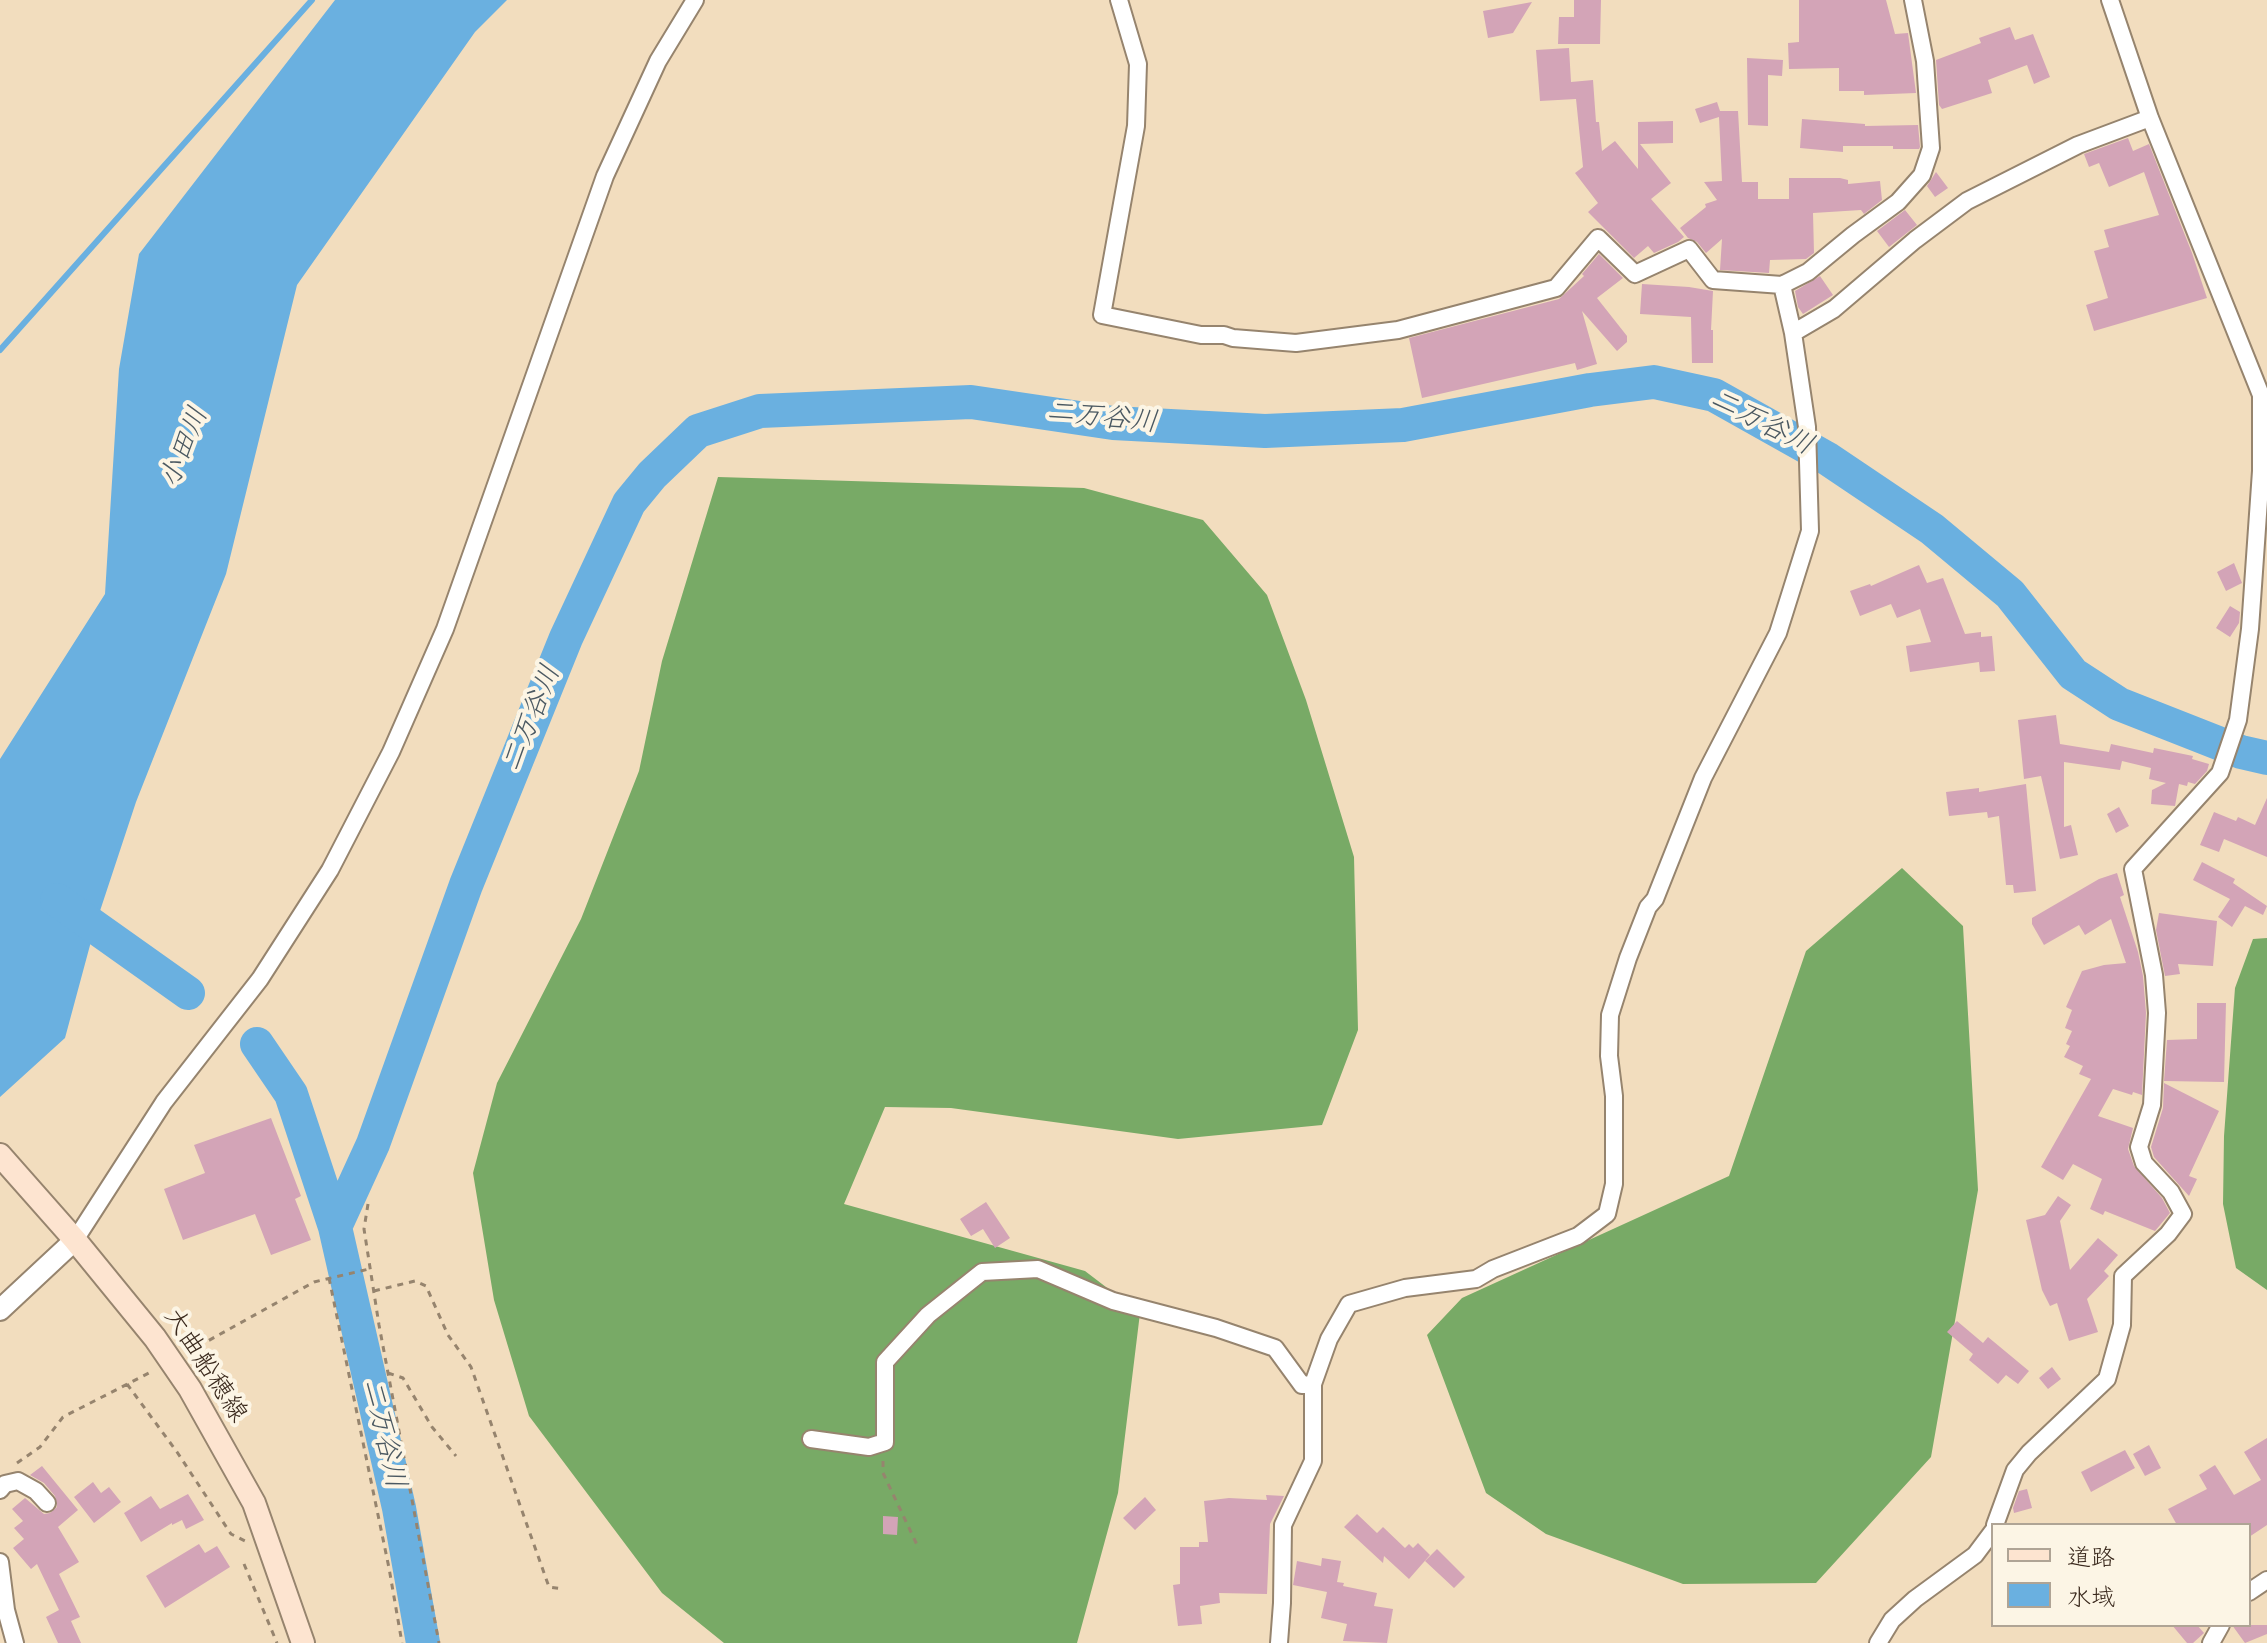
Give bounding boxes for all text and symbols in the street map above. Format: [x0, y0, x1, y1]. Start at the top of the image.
water label: 二万谷川 [1703, 384, 1819, 464]
water label: 二万谷川 [1045, 396, 1159, 442]
water label: 小田川 [155, 403, 217, 493]
water label: 二万谷川 [496, 661, 570, 777]
street label: 大曲船穂線 [156, 1303, 252, 1429]
water label: 二万谷川 [353, 1376, 411, 1492]
legend [1991, 1523, 2251, 1627]
text: 道路 [2067, 1543, 2115, 1574]
text: 水域 [2067, 1583, 2115, 1614]

